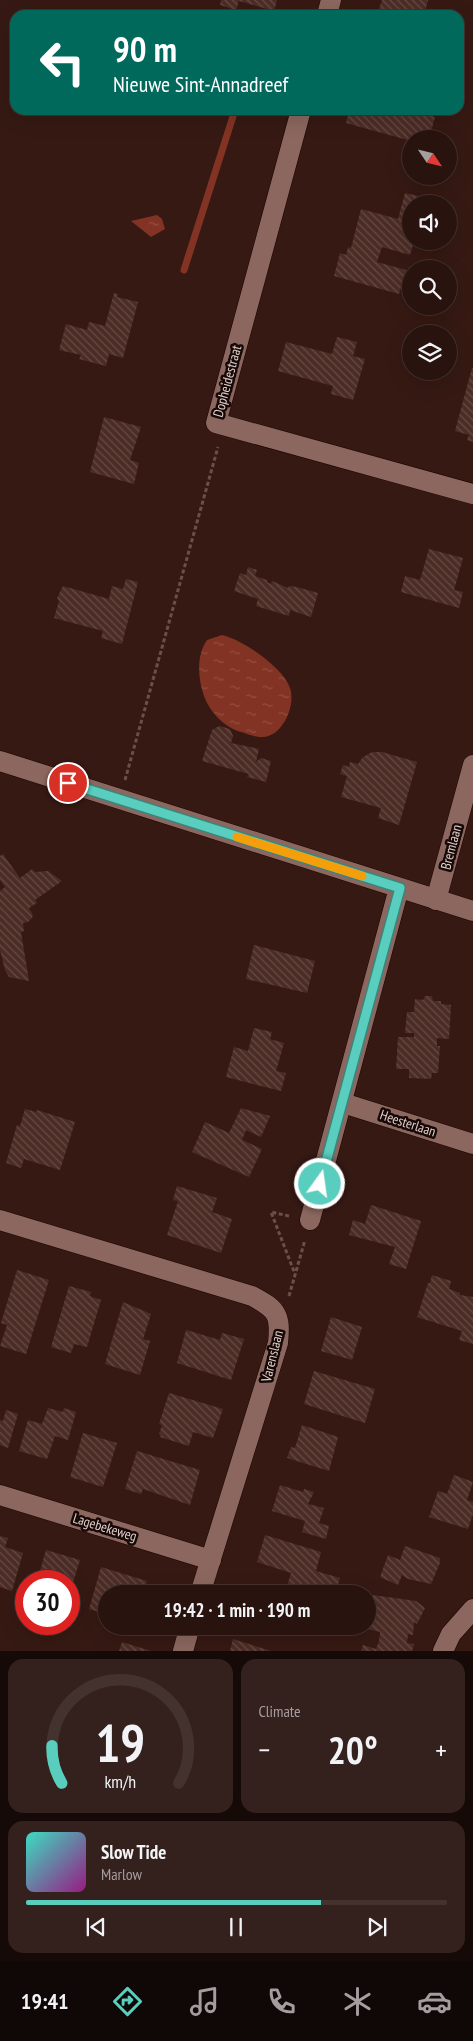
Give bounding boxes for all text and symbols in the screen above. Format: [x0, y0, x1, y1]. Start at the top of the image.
text: 90 m [113, 26, 177, 72]
icon: left [30, 30, 95, 95]
text: Nieuwe Sint-Annadreef [113, 70, 288, 98]
north arrow [402, 130, 458, 185]
map controls [402, 130, 457, 380]
button: sound [402, 195, 457, 250]
button: search [402, 260, 457, 315]
button: layers [402, 325, 457, 380]
street label: Dopheidestraat [209, 343, 245, 419]
pin [47, 762, 89, 804]
icon: arrive [54, 769, 82, 797]
street label: Bremlaan [436, 822, 466, 872]
street label: Heesterlaan [378, 1106, 438, 1140]
position arrow [293, 1157, 345, 1209]
street label: Varenslaan [257, 1328, 287, 1385]
street label: Lagebekeweg [71, 1509, 139, 1545]
speed limit sign: 30 [15, 1570, 80, 1635]
text: 19:42 · 1 min · 190 m [164, 1598, 310, 1622]
text: Climate [259, 1701, 301, 1721]
text: 19 [95, 1709, 145, 1776]
text: 20° [328, 1725, 378, 1774]
text: − [259, 1731, 270, 1768]
text: + [435, 1731, 447, 1768]
text: km/h [104, 1770, 136, 1793]
text: Slow Tide [101, 1840, 166, 1864]
text: Marlow [101, 1864, 142, 1884]
icon: previous [82, 1913, 110, 1941]
icon: pause [222, 1913, 250, 1941]
icon: next [363, 1913, 391, 1941]
icon: directions [110, 1984, 145, 2019]
icon: music [187, 1984, 222, 2019]
icon: phone [264, 1984, 299, 2019]
icon: climate [340, 1984, 375, 2019]
icon: car [417, 1984, 452, 2019]
text: 19:41 [21, 1987, 68, 2015]

